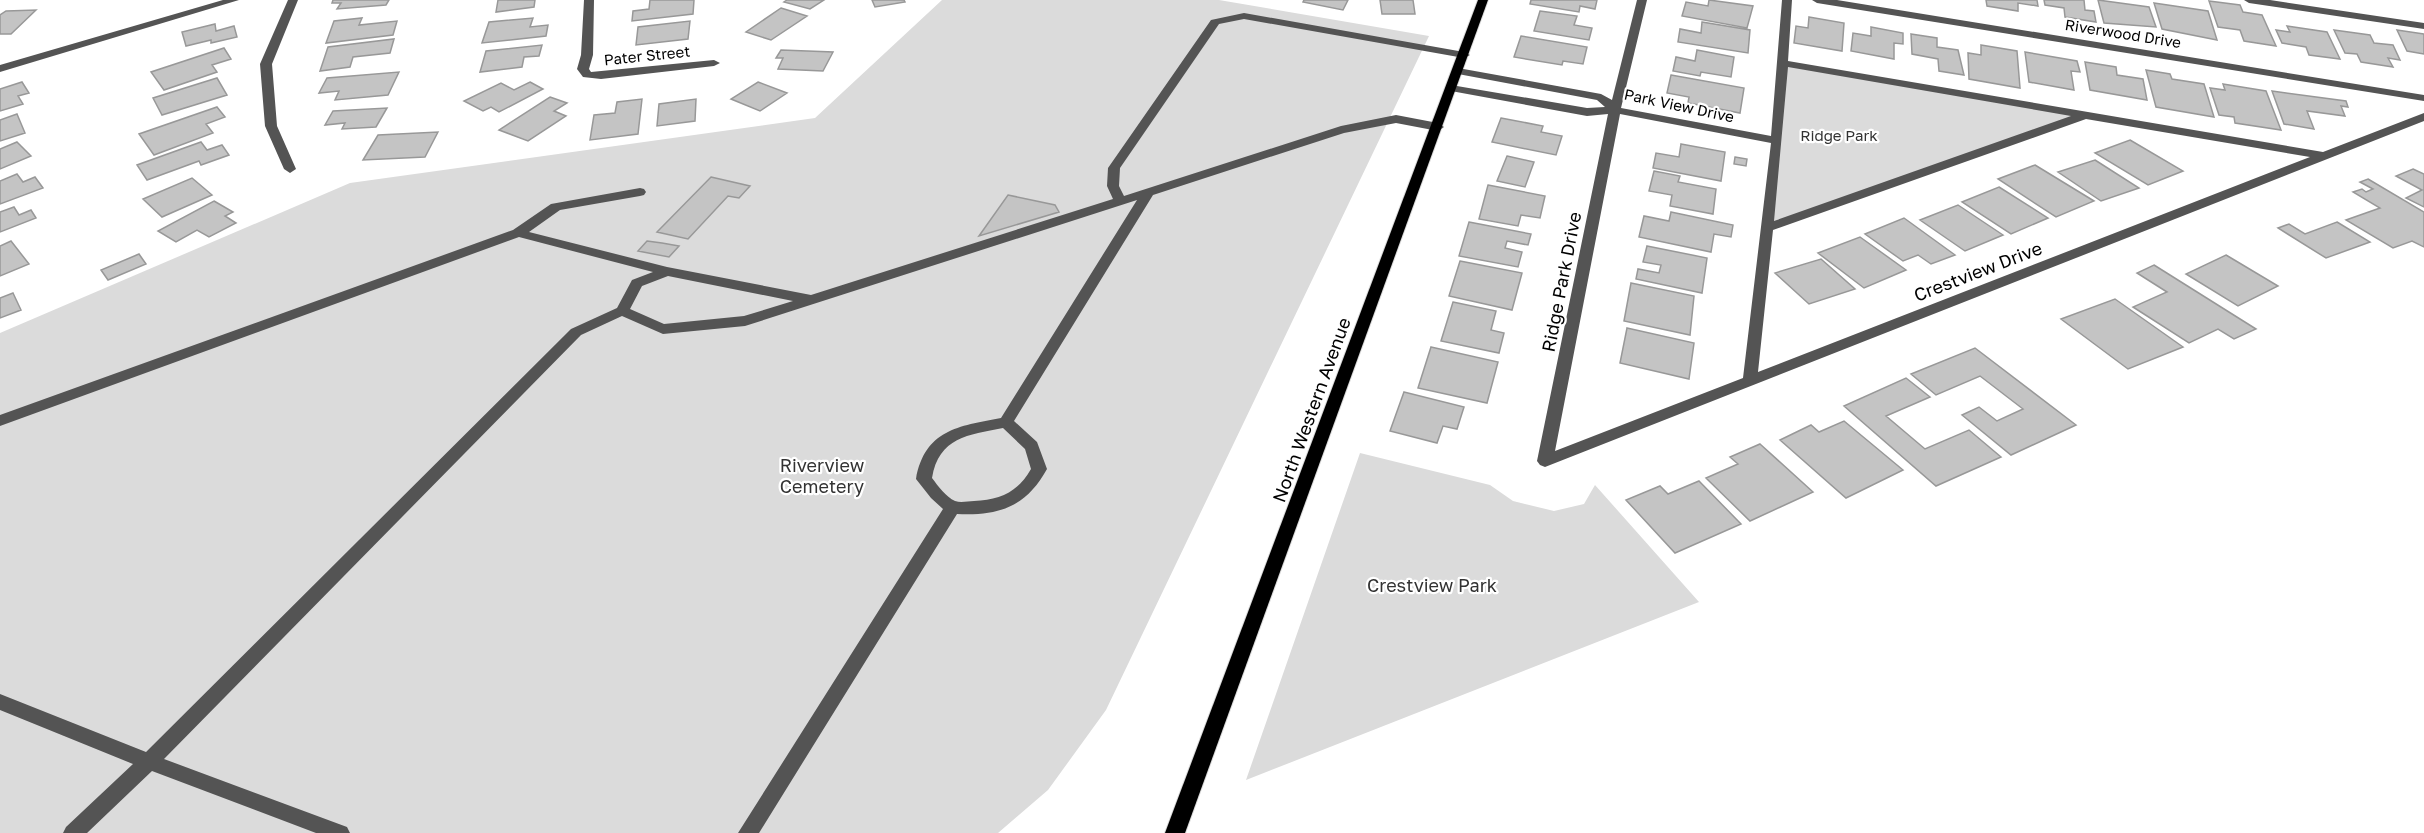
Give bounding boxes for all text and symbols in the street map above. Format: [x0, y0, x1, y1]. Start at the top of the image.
street label: Riverwood Drive [2064, 15, 2183, 51]
street label: Pater Street [603, 42, 691, 68]
street label: Park View Drive [1623, 85, 1736, 126]
park label: Ridge Park [1800, 126, 1878, 144]
street label: Ridge Park Drive [1537, 210, 1585, 354]
street label: Crestview Drive [1910, 237, 2045, 306]
street label: North Western Avenue [1267, 314, 1355, 505]
park label: Riverview Cemetery [780, 454, 865, 497]
park label: Crestview Park [1367, 574, 1497, 596]

